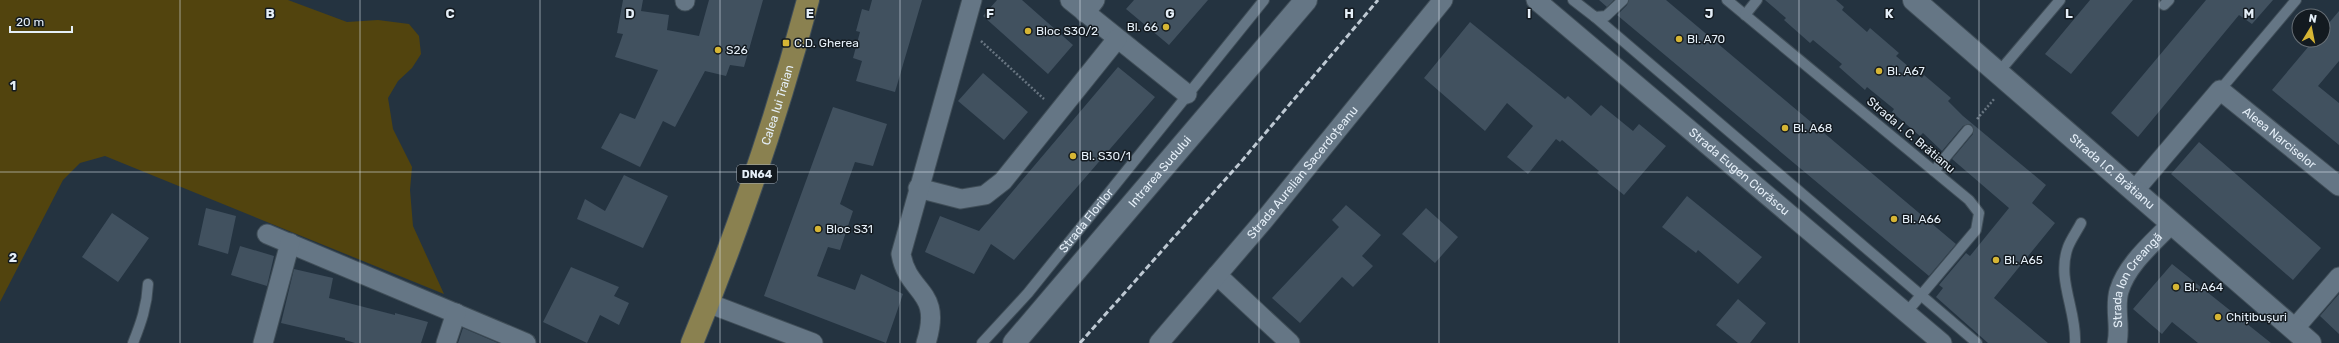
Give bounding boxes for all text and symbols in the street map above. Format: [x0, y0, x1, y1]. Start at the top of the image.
text: B [265, 6, 275, 21]
text: C [445, 6, 455, 21]
text: D [625, 6, 635, 21]
text: E [806, 6, 814, 21]
text: F [986, 6, 994, 21]
text: G [1165, 6, 1175, 21]
text: H [1344, 6, 1354, 21]
text: I [1527, 6, 1531, 21]
text: J [1705, 6, 1713, 21]
text: K [1885, 6, 1894, 21]
text: L [2065, 6, 2073, 21]
text: M [2244, 6, 2254, 21]
scale bar [10, 8, 72, 34]
north arrow [2291, 8, 2331, 48]
text: N [2308, 12, 2318, 26]
text: 20 m [16, 15, 44, 29]
place label: Bl. 66 [1127, 20, 1158, 34]
marker: Bl. 66 [1161, 22, 1171, 32]
place label: Bloc S30/2 [1036, 24, 1098, 38]
marker: Bloc S30/2 [1023, 26, 1033, 36]
place label: Bl. A70 [1687, 32, 1725, 46]
marker: Bl. A70 [1674, 34, 1684, 44]
place label: C.D. Gherea [794, 36, 859, 50]
marker: C.D. Gherea [781, 38, 791, 48]
place label: S26 [726, 43, 748, 57]
marker: S26 [713, 45, 723, 55]
street label: Calea lui Traian [758, 63, 797, 147]
place label: Bl. A67 [1887, 64, 1925, 78]
marker: Bl. A67 [1874, 66, 1884, 76]
text: 1 [10, 78, 16, 93]
street label: Strada I. C. Brătianu [1864, 94, 1958, 176]
street label: Strada Aurelian Sacerdoțeanu [1244, 103, 1361, 242]
street label: Aleea Narciselor [2240, 104, 2319, 172]
place label: Bl. A68 [1793, 121, 1833, 135]
marker: Bl. A68 [1780, 123, 1790, 133]
street label: Strada Eugen Ciorăscu [1686, 125, 1792, 218]
street label: Strada I.C. Brătianu [2067, 131, 2157, 212]
street label: Intrarea Sudului [1126, 133, 1194, 210]
place label: Bl. S30/1 [1081, 149, 1131, 163]
marker: Bl. S30/1 [1068, 151, 1078, 161]
road number: DN64 [737, 165, 777, 183]
street label: Strada Florilor [1056, 185, 1117, 256]
place label: Bl. A66 [1902, 212, 1941, 226]
marker: Bl. A66 [1889, 214, 1899, 224]
place label: Bloc S31 [826, 222, 873, 236]
marker: Bloc S31 [813, 224, 823, 234]
street label: Strada Ion Creangă [2110, 230, 2165, 328]
text: 2 [9, 250, 17, 265]
place label: Bl. A65 [2004, 253, 2043, 267]
marker: Bl. A65 [1991, 255, 2001, 265]
place label: Bl. A64 [2184, 280, 2224, 294]
marker: Bl. A64 [2171, 282, 2181, 292]
place label: Chițibușuri [2226, 310, 2287, 324]
marker: Chițibușuri [2213, 312, 2223, 322]

